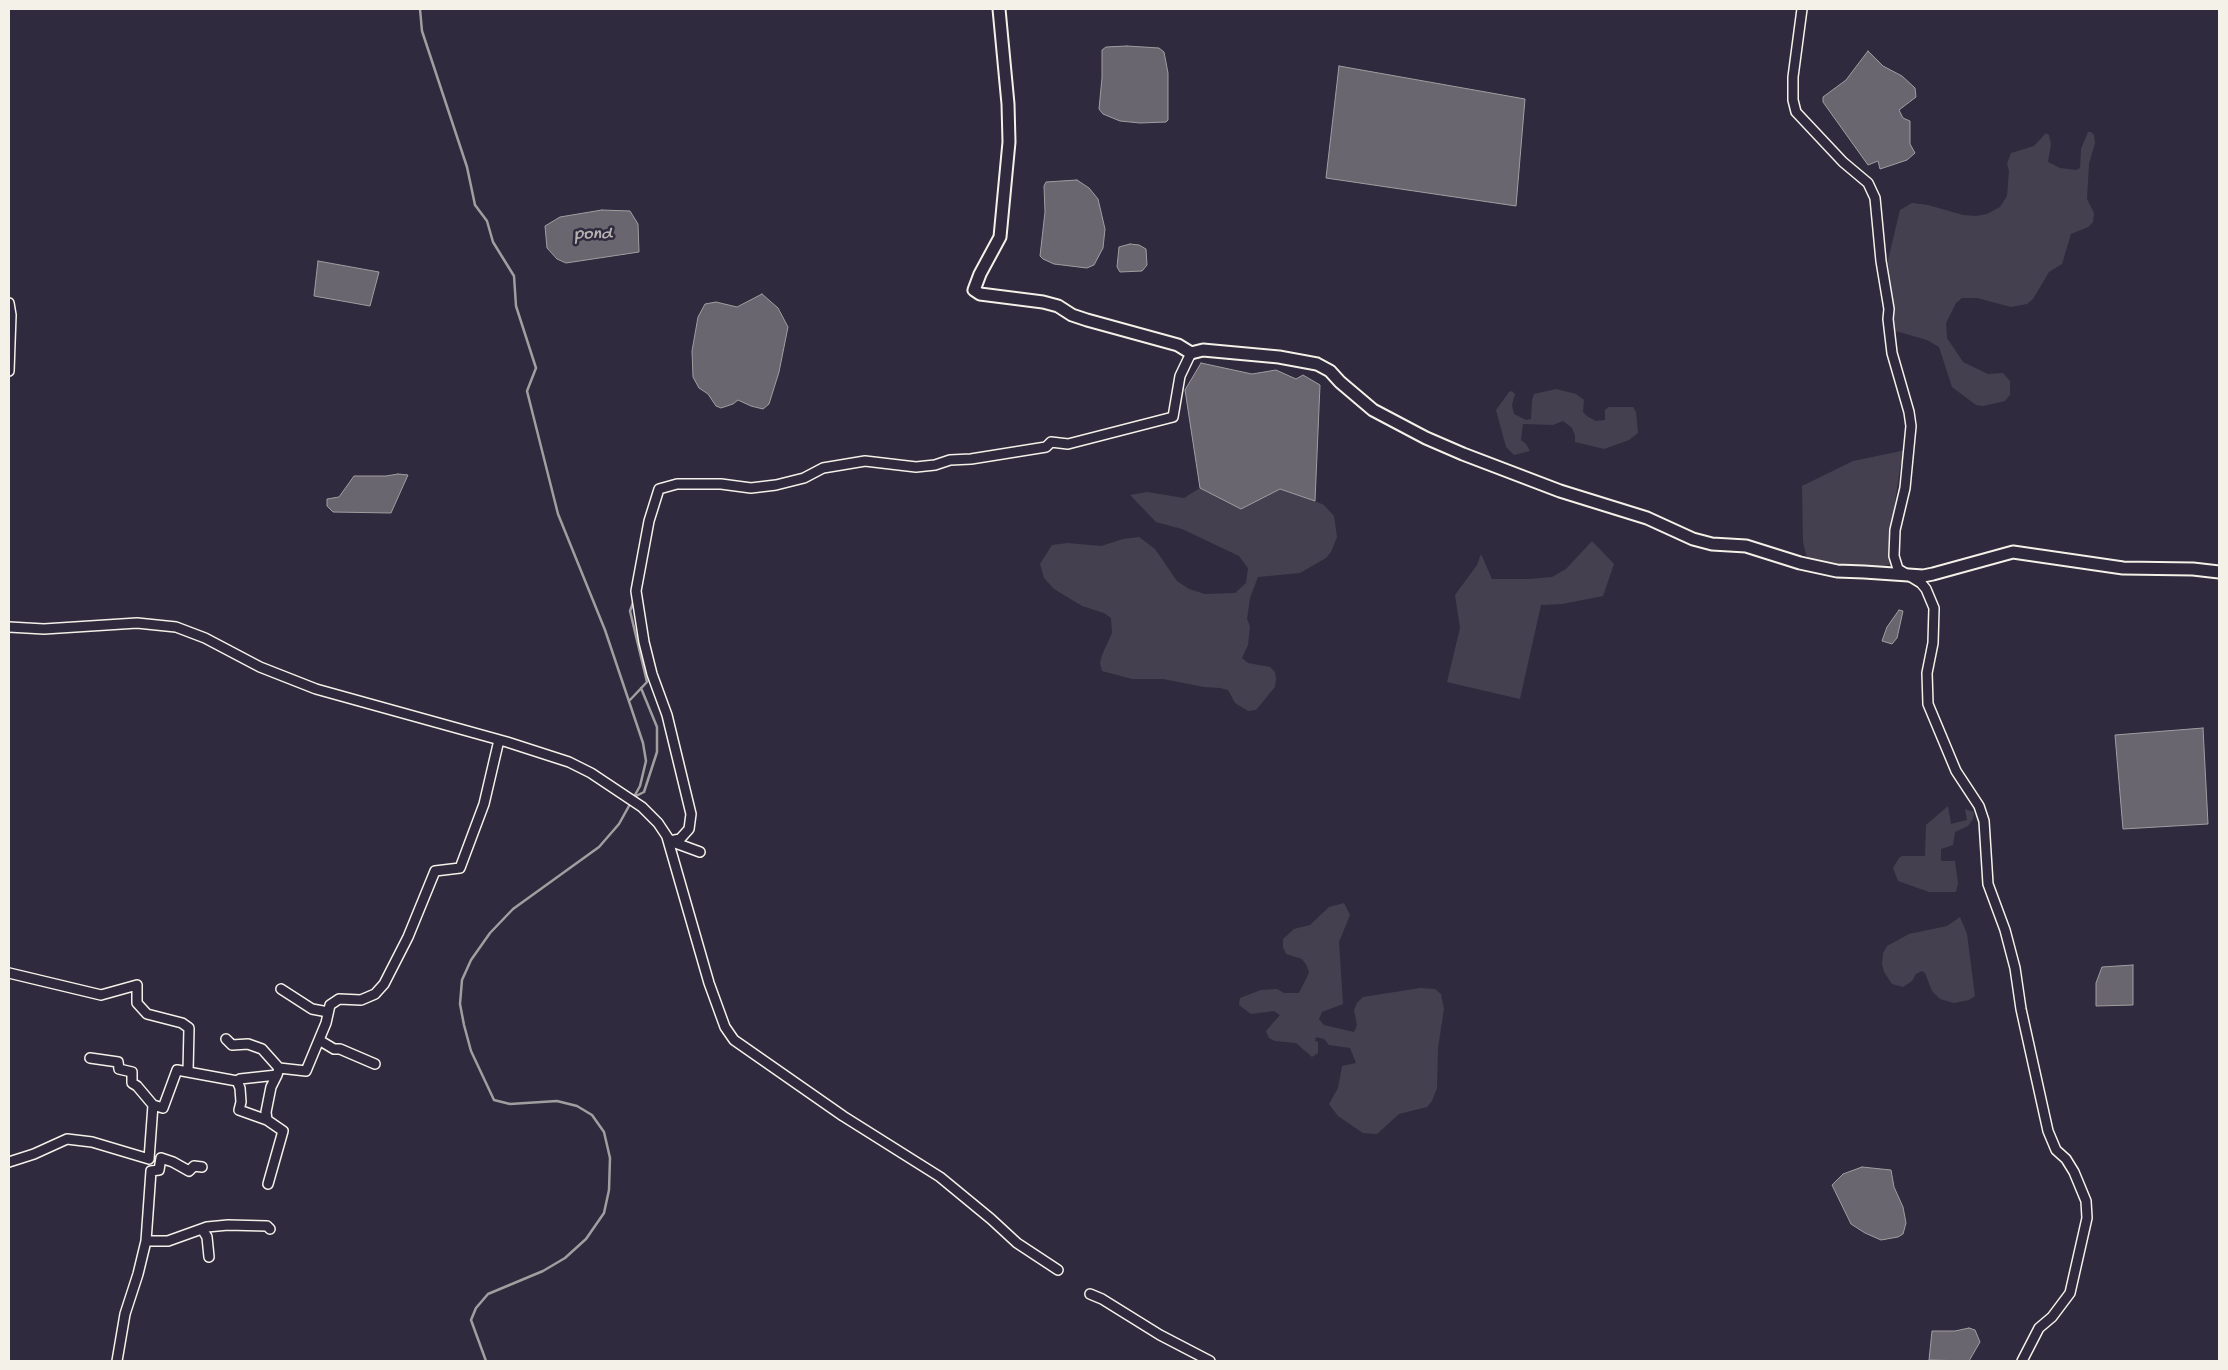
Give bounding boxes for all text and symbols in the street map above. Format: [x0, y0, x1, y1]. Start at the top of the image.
water label: pond [574, 224, 612, 246]

